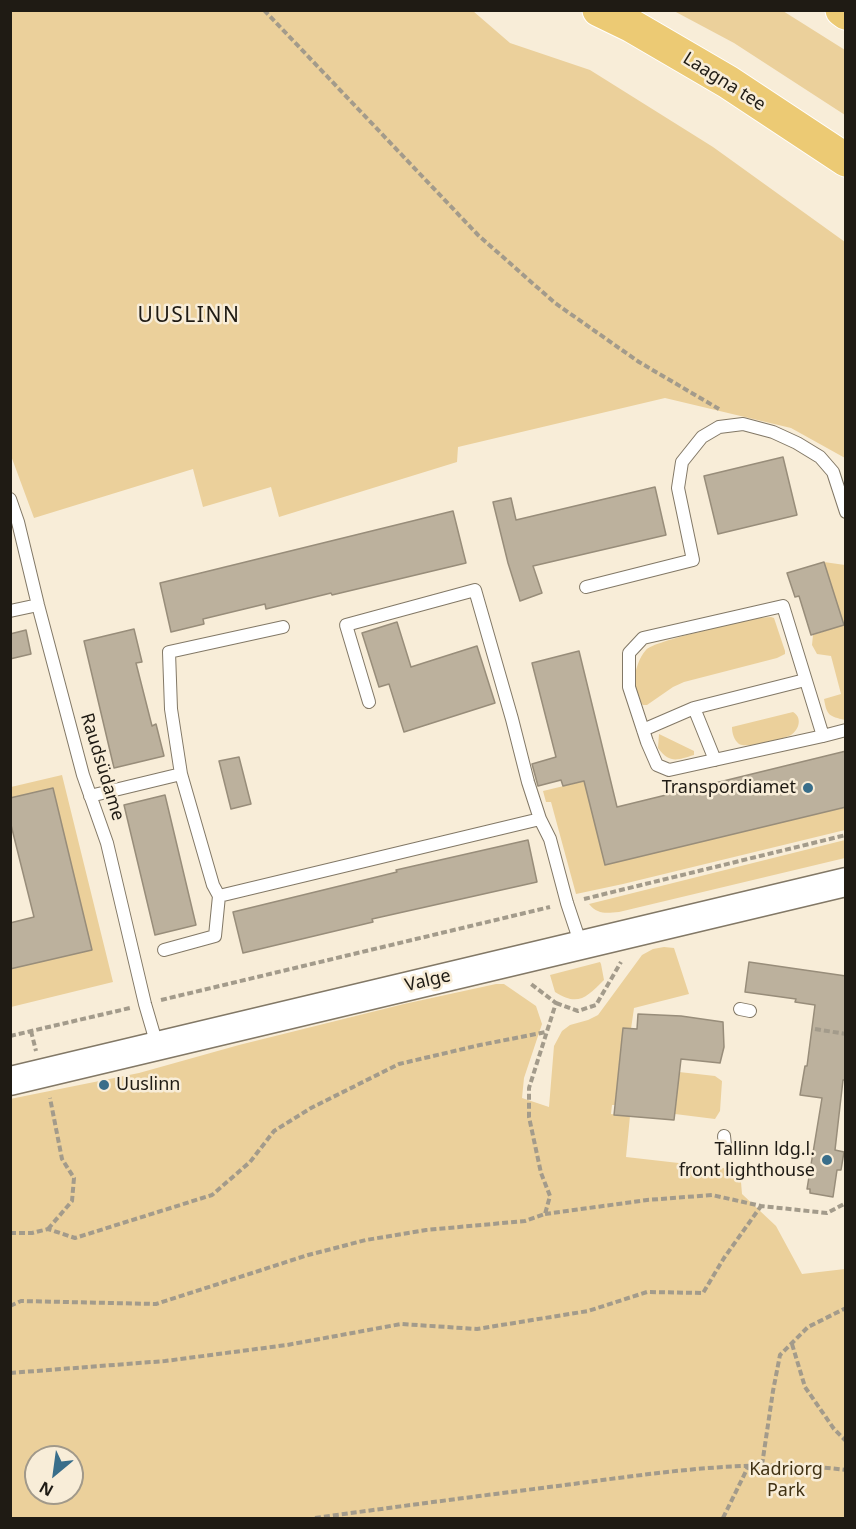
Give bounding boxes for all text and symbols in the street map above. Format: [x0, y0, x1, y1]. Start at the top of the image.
street label: Laagna tee [679, 48, 769, 116]
district label: UUSLINN [138, 303, 240, 329]
street label: Raudsüdame [75, 711, 129, 823]
place label: Transpordiamet [662, 777, 796, 799]
marker: Transpordiamet [801, 781, 815, 795]
street label: Valge [403, 965, 453, 997]
place label: Uuslinn [116, 1074, 180, 1096]
marker: Uuslinn [97, 1078, 111, 1092]
place label: Tallinn ldg.l. front lighthouse [679, 1139, 815, 1182]
marker: Tallinn ldg.l. front lighthouse [820, 1153, 834, 1167]
north arrow [24, 1445, 84, 1505]
park label: Kadriorg Park [749, 1459, 823, 1502]
text: N [35, 1476, 57, 1502]

